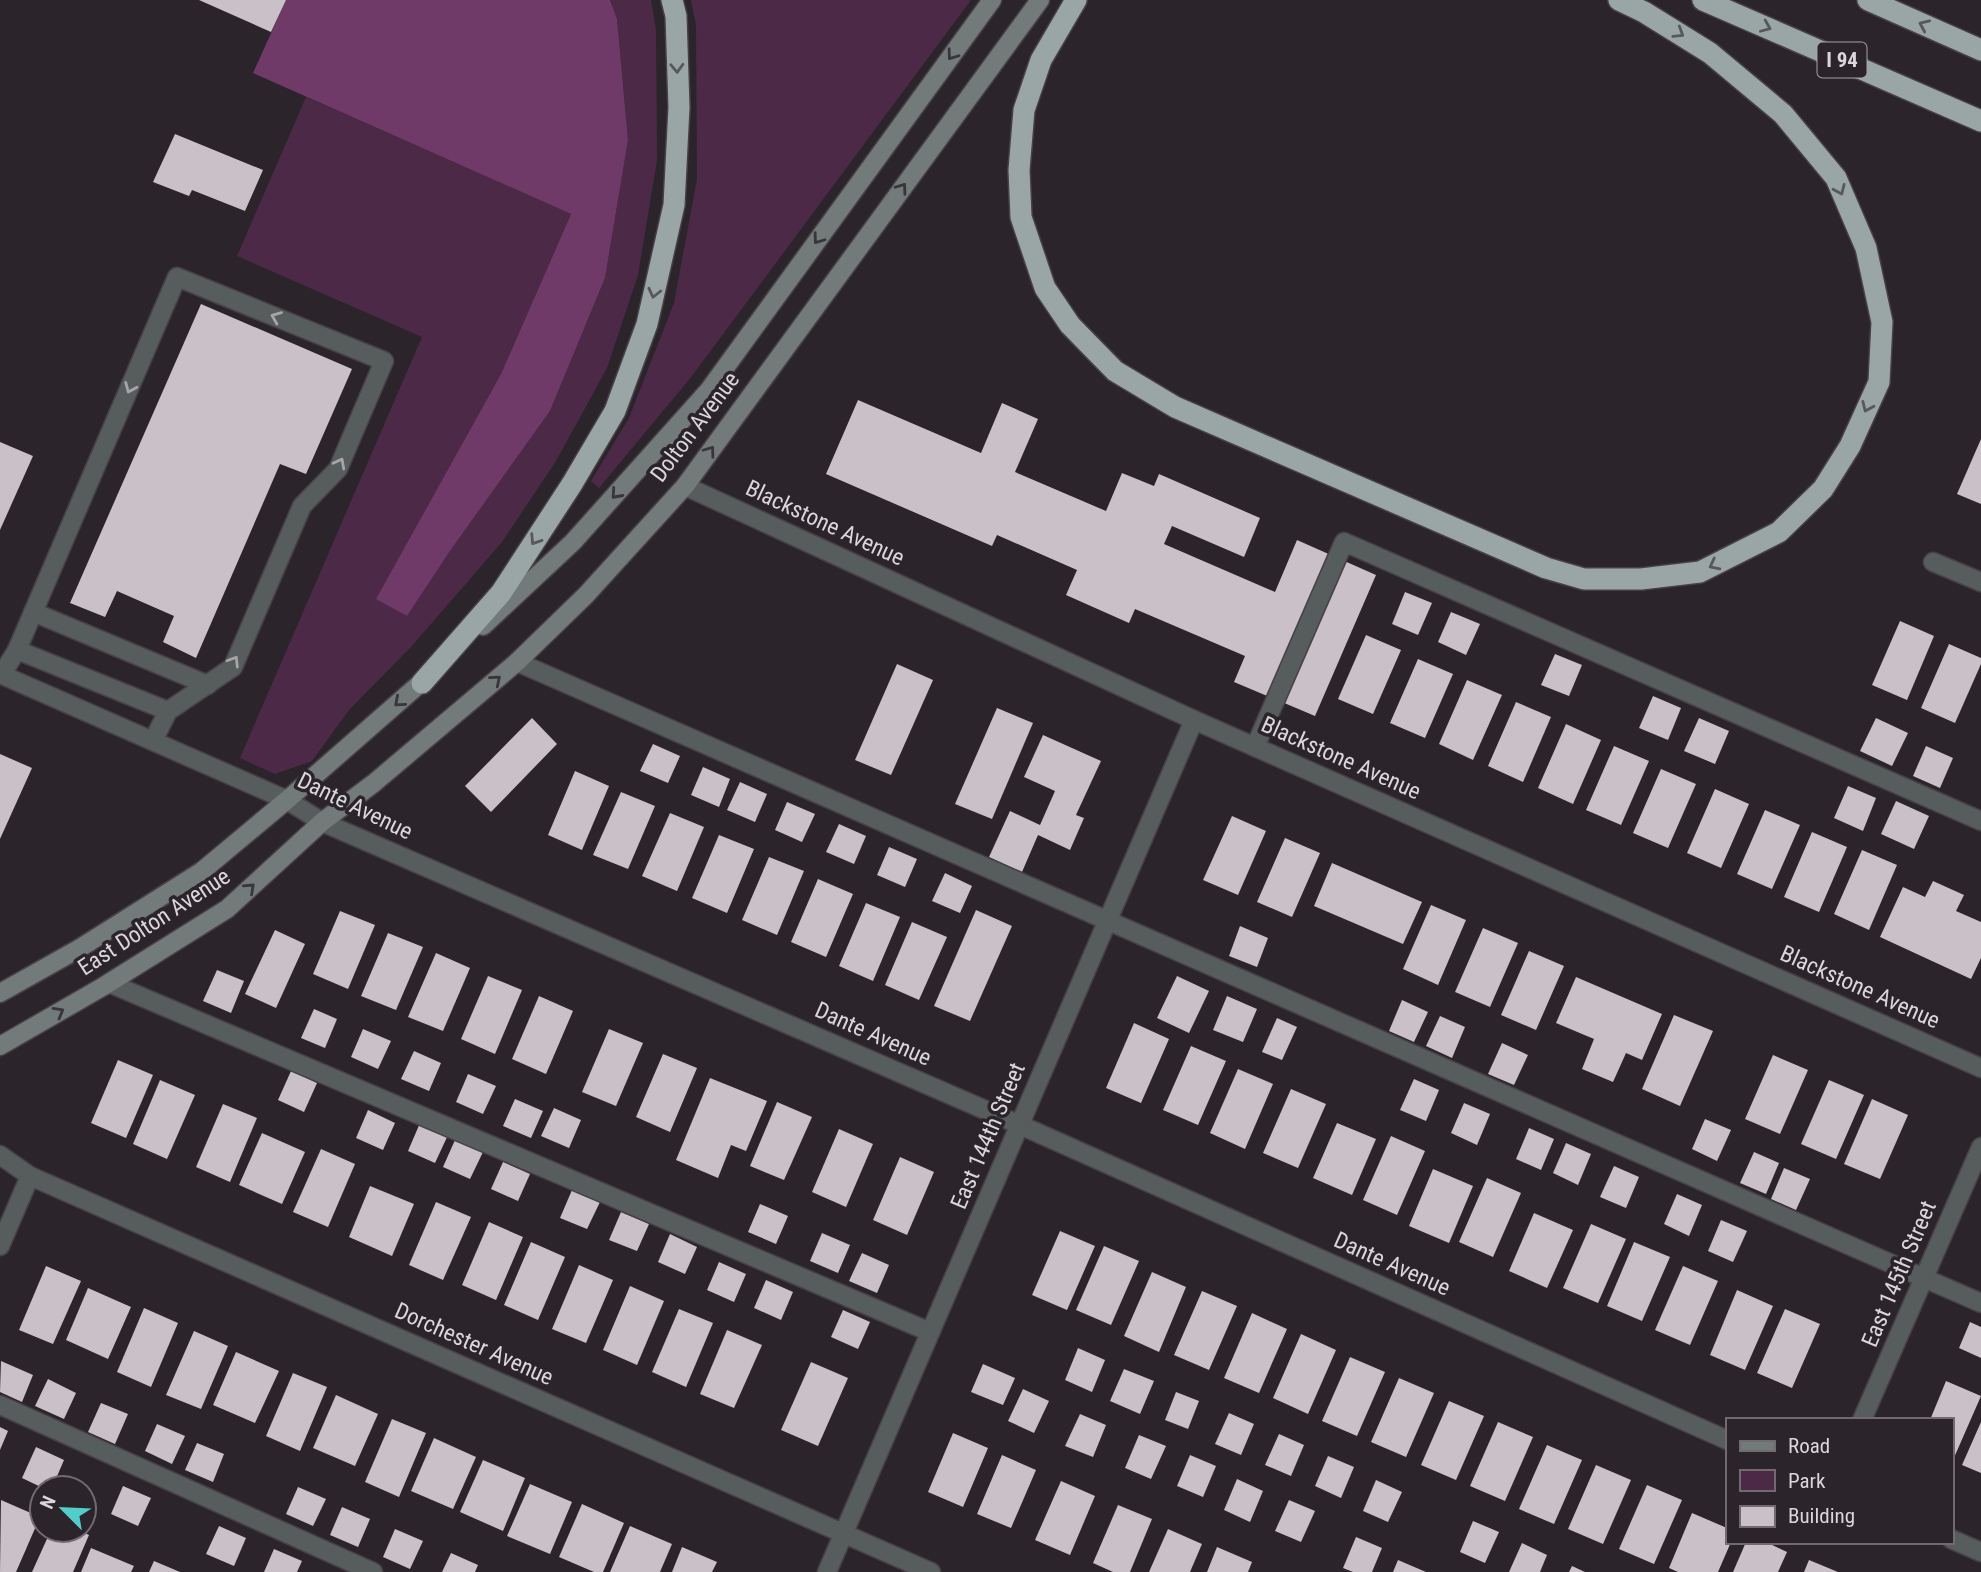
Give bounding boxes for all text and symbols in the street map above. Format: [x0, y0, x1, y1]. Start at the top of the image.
one-way arrow [1759, 19, 1771, 33]
one-way arrow [1919, 19, 1932, 33]
one-way arrow [1671, 25, 1684, 38]
road number: I 94 [1818, 42, 1867, 78]
one-way arrow [948, 47, 960, 60]
one-way arrow [670, 63, 685, 74]
one-way arrow [894, 183, 906, 195]
one-way arrow [1832, 183, 1846, 195]
one-way arrow [814, 231, 826, 244]
one-way arrow [648, 287, 662, 299]
one-way arrow [271, 311, 283, 325]
street label: Dolton Avenue [645, 367, 745, 487]
one-way arrow [124, 381, 138, 393]
one-way arrow [1861, 400, 1875, 413]
one-way arrow [702, 446, 715, 458]
one-way arrow [331, 458, 345, 470]
street label: Blackstone Avenue [741, 474, 909, 572]
one-way arrow [612, 486, 624, 499]
one-way arrow [531, 533, 544, 546]
one-way arrow [1709, 557, 1721, 571]
one-way arrow [225, 656, 238, 669]
one-way arrow [488, 676, 501, 688]
one-way arrow [395, 694, 408, 706]
street label: Blackstone Avenue [1257, 711, 1425, 805]
street label: Dante Avenue [293, 767, 417, 845]
street label: East Dolton Avenue [73, 863, 235, 981]
one-way arrow [242, 884, 255, 897]
street label: Blackstone Avenue [1776, 940, 1944, 1034]
street label: Dante Avenue [811, 996, 935, 1072]
one-way arrow [52, 1007, 64, 1020]
street label: East 144th Street [945, 1059, 1031, 1213]
street label: East 145th Street [1856, 1197, 1942, 1351]
street label: Dante Avenue [1330, 1226, 1454, 1302]
street label: Dorchester Avenue [391, 1297, 557, 1391]
legend [1726, 1418, 1953, 1544]
text: Road [1788, 1434, 1830, 1458]
text: Park [1788, 1469, 1826, 1493]
north arrow [28, 1474, 98, 1544]
text: N [35, 1492, 61, 1512]
text: Building [1788, 1504, 1855, 1528]

